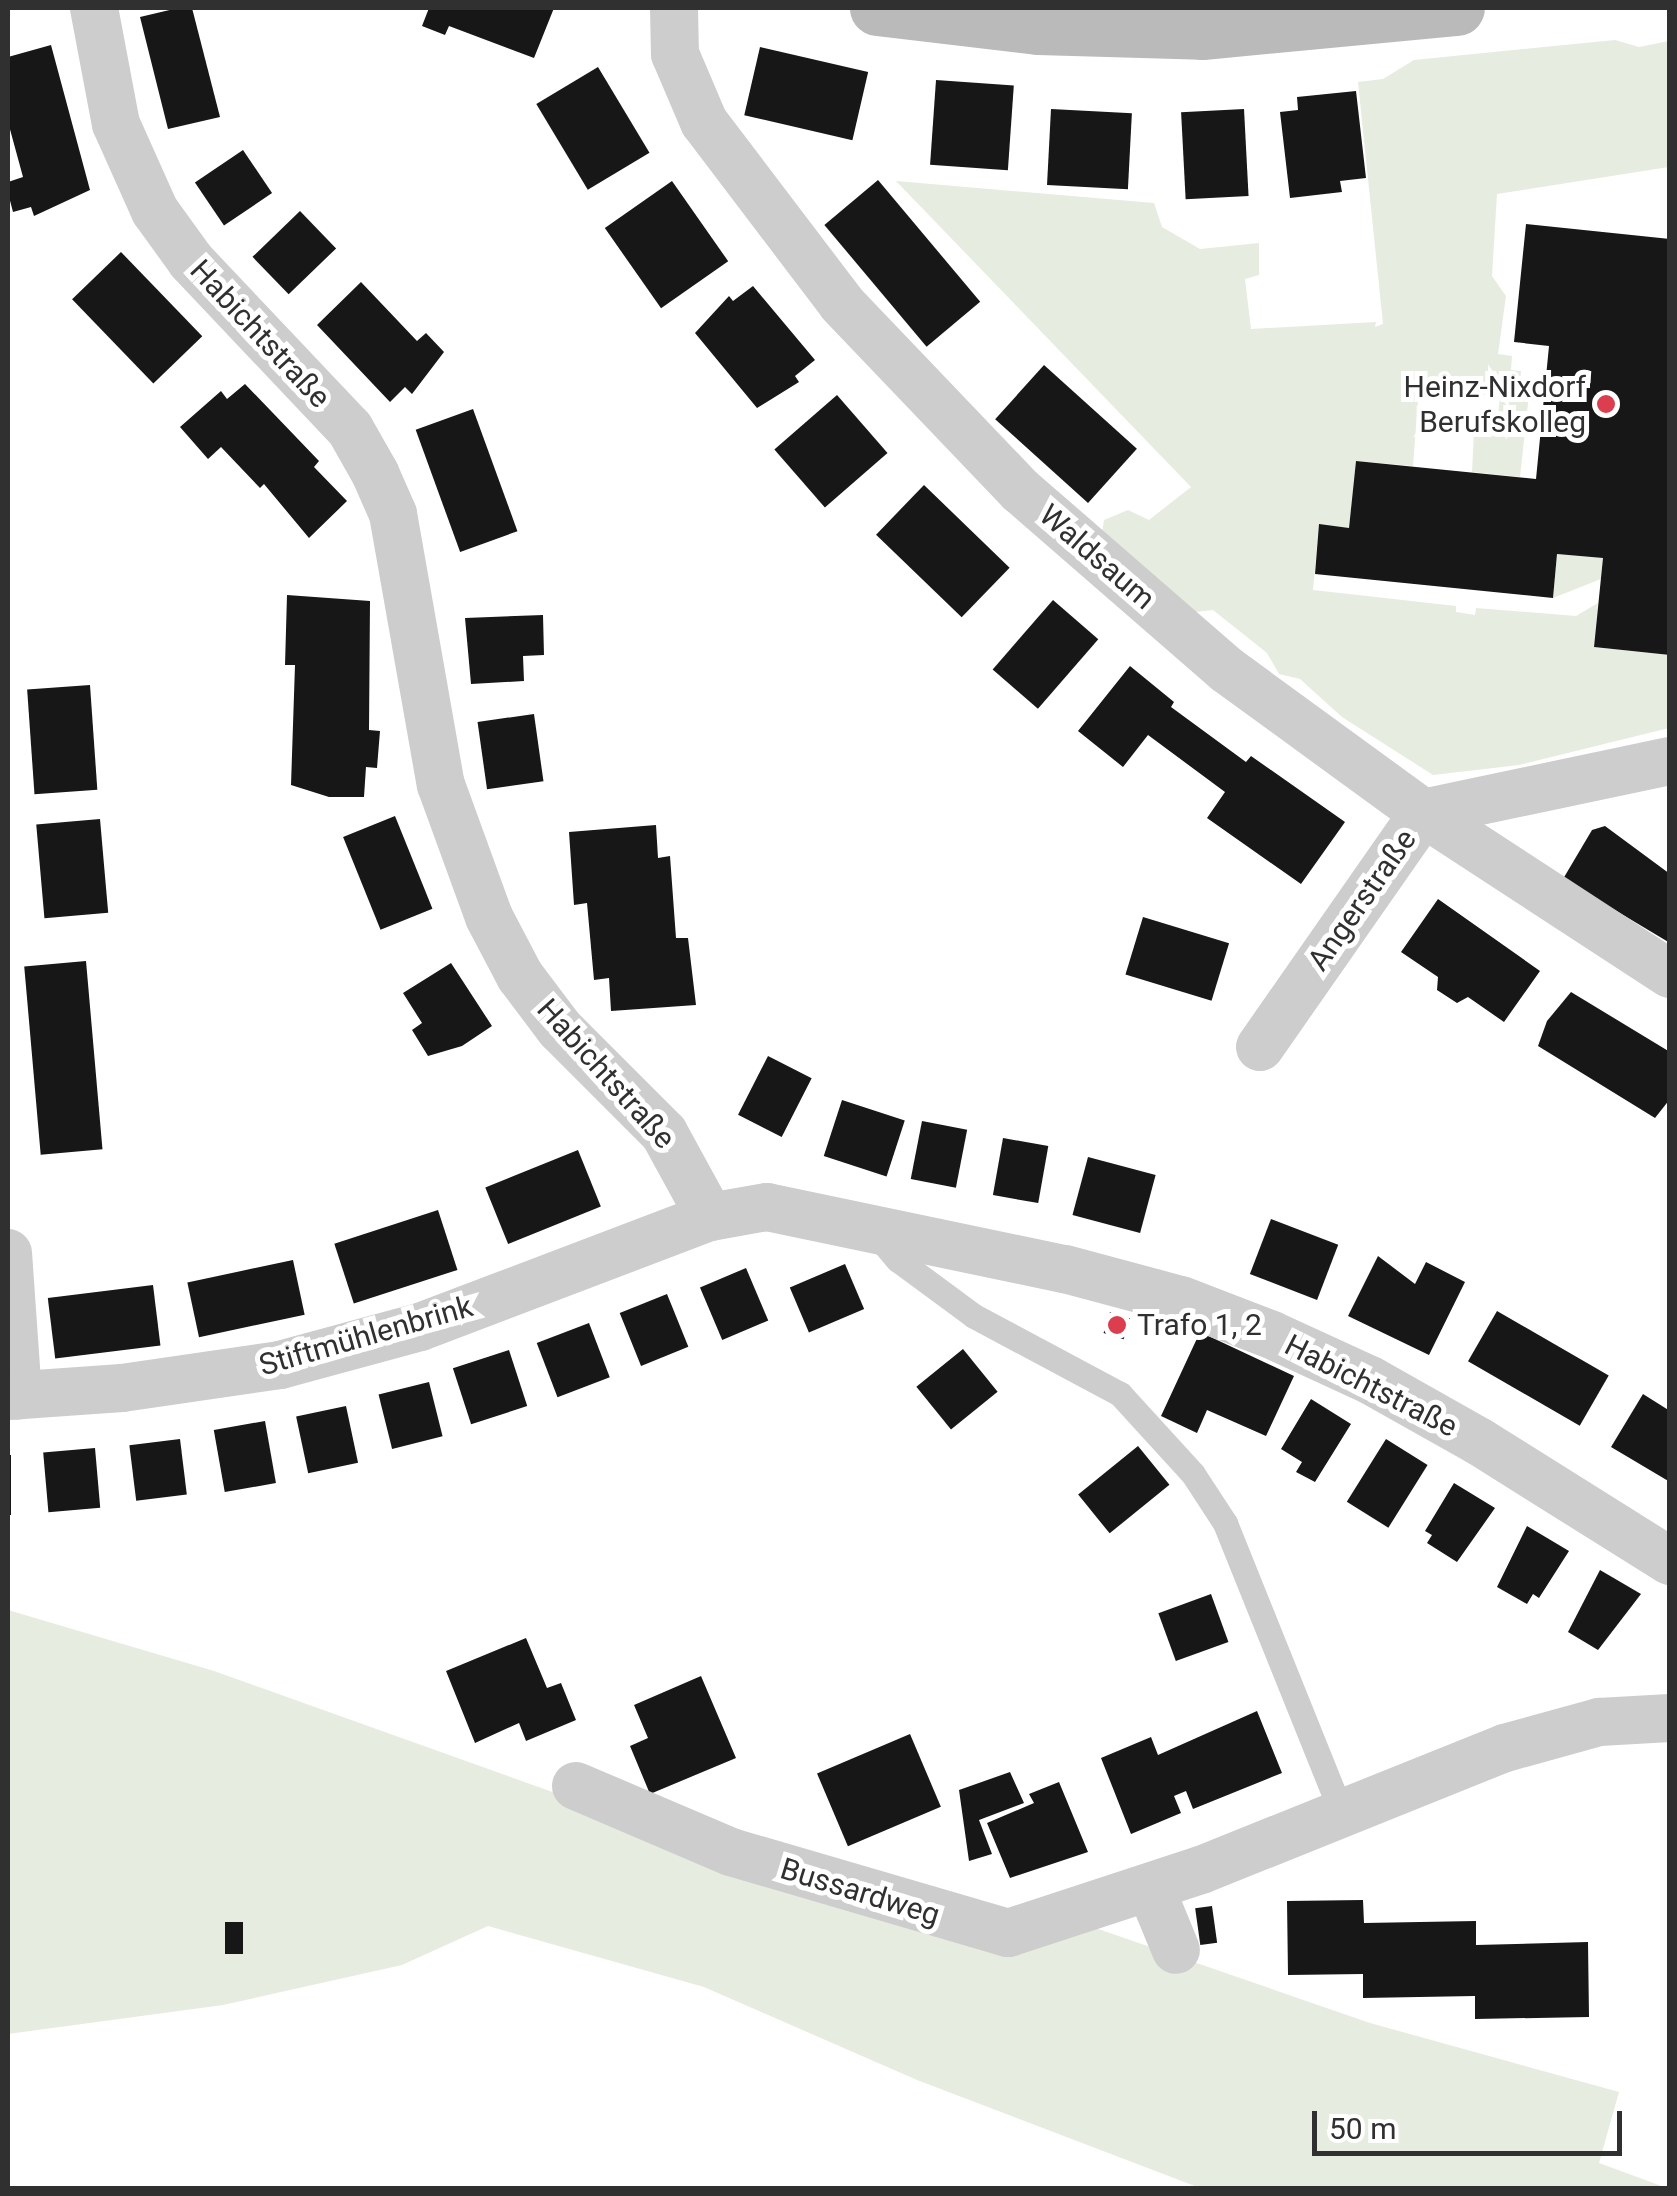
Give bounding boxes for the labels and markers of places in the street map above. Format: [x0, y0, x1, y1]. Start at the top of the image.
place label: Heinz-Nixdorf Berufskolleg [1404, 369, 1586, 440]
marker: Heinz-Nixdorf Berufskolleg [1595, 393, 1617, 415]
place label: Trafo 1, 2 [1137, 1307, 1262, 1343]
marker: Trafo 1, 2 [1106, 1314, 1128, 1336]

